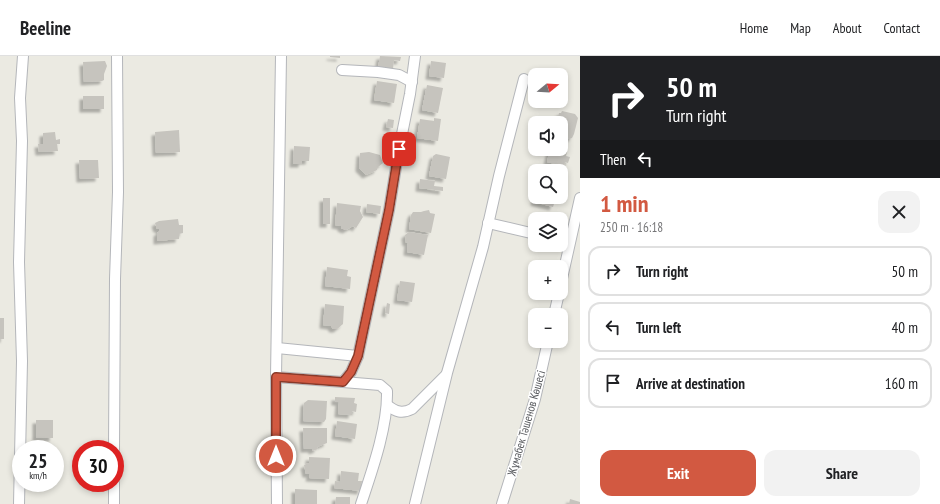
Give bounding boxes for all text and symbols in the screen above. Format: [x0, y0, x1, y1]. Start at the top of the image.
text: Beeline [20, 16, 71, 40]
text: Home [740, 19, 768, 37]
text: Map [790, 19, 811, 37]
text: About [833, 19, 862, 37]
text: Contact [884, 19, 920, 37]
north arrow [528, 68, 568, 108]
map controls [528, 68, 568, 348]
text: 50 m [666, 68, 717, 105]
icon: right [600, 72, 652, 124]
text: Turn right [666, 104, 726, 127]
button: sound [528, 116, 568, 156]
pin [382, 132, 416, 166]
icon: arrive [388, 138, 410, 160]
icon: left [634, 148, 656, 170]
text: Then [600, 150, 626, 169]
button: search [528, 164, 568, 204]
text: 1 min [600, 188, 648, 219]
button: close [878, 191, 920, 233]
button: layers [528, 212, 568, 252]
text: 250 m · 16:18 [600, 219, 663, 236]
button: + [528, 260, 568, 300]
icon: right [602, 260, 624, 282]
text: Turn right [636, 262, 688, 281]
text: 50 m [892, 262, 918, 281]
button: − [528, 308, 568, 348]
icon: left [602, 316, 624, 338]
text: Turn left [636, 318, 681, 337]
text: 40 m [892, 318, 918, 337]
street label: Жұмабек Тәшенов Көшесі [503, 369, 548, 478]
icon: arrive [602, 372, 624, 394]
text: Arrive at destination [636, 374, 745, 393]
text: 160 m [885, 374, 918, 393]
position arrow [255, 435, 297, 477]
speed limit sign: 30 [72, 440, 124, 492]
text: 25 [28, 448, 48, 474]
button: Exit [600, 450, 756, 496]
button: Share [764, 450, 920, 496]
text: km/h [29, 469, 47, 482]

